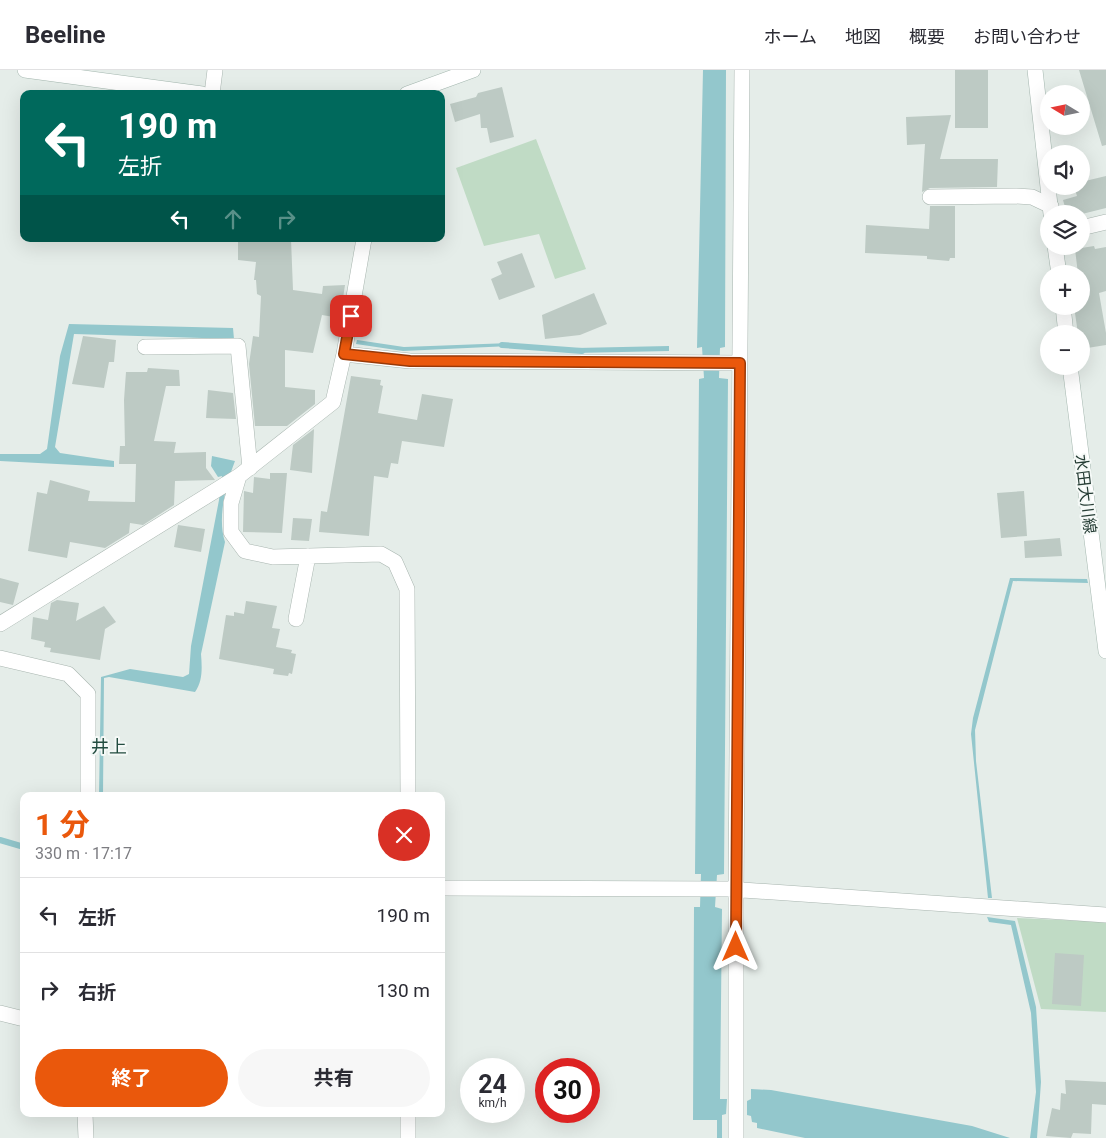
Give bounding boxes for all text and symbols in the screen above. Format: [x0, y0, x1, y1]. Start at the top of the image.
text: Beeline [25, 21, 105, 49]
text: ホーム [764, 26, 817, 47]
text: 地図 [845, 26, 881, 47]
text: 概要 [909, 26, 945, 47]
text: お問い合わせ [973, 26, 1081, 47]
north arrow [1040, 85, 1090, 135]
map controls [1040, 85, 1090, 375]
text: 190 m [118, 106, 217, 147]
icon: left [35, 110, 100, 175]
button: sound [1040, 145, 1090, 195]
text: 左折 [118, 154, 162, 179]
icon: left [166, 205, 194, 233]
icon: ahead [219, 205, 247, 233]
icon: right [272, 205, 300, 233]
button: layers [1040, 205, 1090, 255]
button: + [1040, 265, 1090, 315]
pin [330, 295, 372, 337]
icon: arrive [337, 302, 365, 330]
button: − [1040, 325, 1090, 375]
street label: 水田大川線 [1071, 453, 1100, 535]
district label: 井上 [91, 736, 127, 757]
text: 1 分 [35, 807, 90, 842]
button: close [378, 809, 430, 861]
text: 330 m · 17:17 [35, 844, 132, 863]
icon: left [35, 901, 63, 929]
text: 190 m [377, 904, 430, 927]
text: 左折 [78, 906, 116, 929]
position arrow [709, 920, 761, 972]
icon: right [35, 976, 63, 1004]
text: 130 m [377, 979, 430, 1002]
text: 右折 [78, 981, 116, 1004]
button: 終了 [35, 1049, 228, 1107]
button: 共有 [238, 1049, 430, 1107]
speed limit sign: 30 [535, 1058, 600, 1123]
text: 24 [478, 1070, 507, 1099]
text: km/h [478, 1096, 507, 1110]

